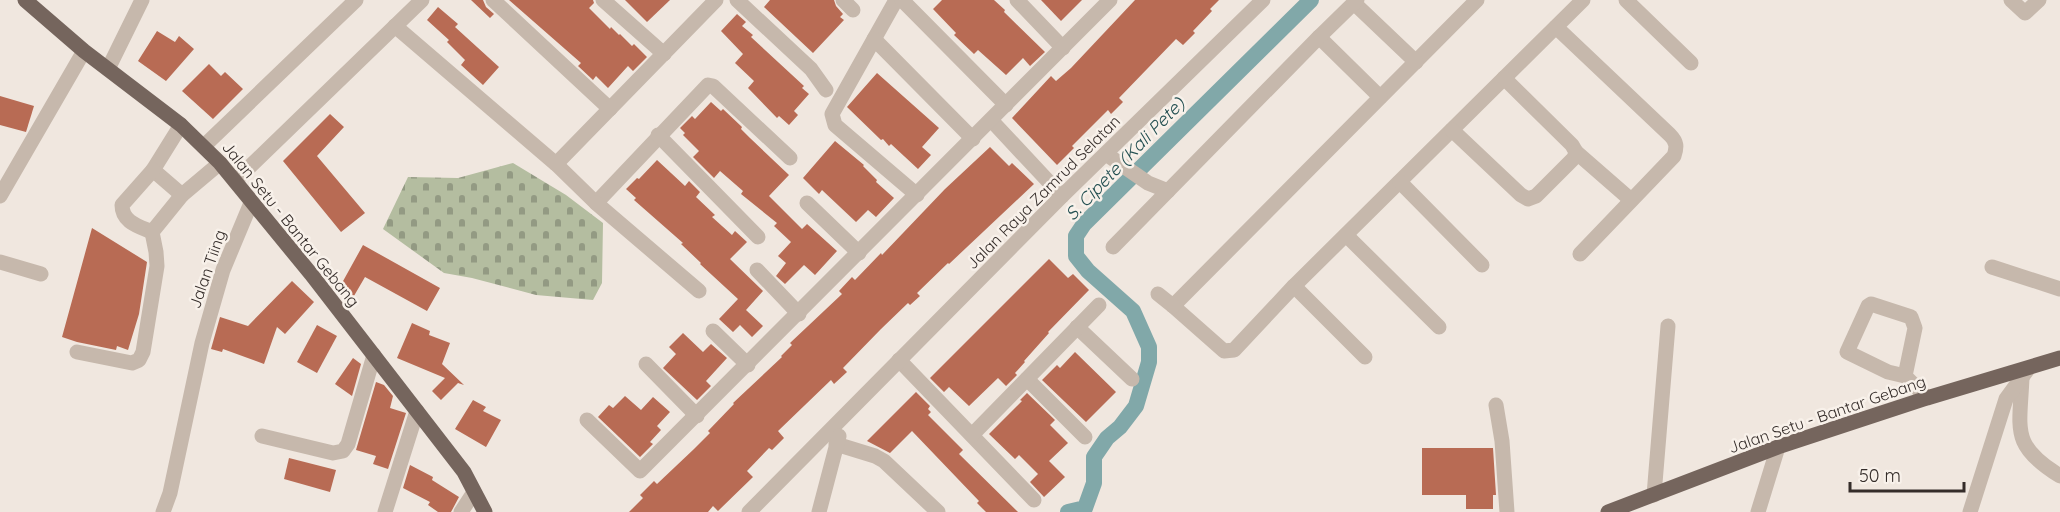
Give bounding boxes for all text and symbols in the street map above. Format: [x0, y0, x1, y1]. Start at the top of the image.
water label: S. Cipete (Kali Pete) [1060, 91, 1190, 225]
street label: Jalan Raya Zamrud Selatan [962, 111, 1124, 273]
street label: Jalan Setu - Bantar Gebang [218, 137, 364, 311]
street label: Jalan Tiing [184, 227, 230, 311]
street label: Jalan Setu - Bantar Gebang [1726, 371, 1928, 457]
scale bar [1850, 455, 1964, 493]
text: 50 m [1859, 464, 1901, 487]

